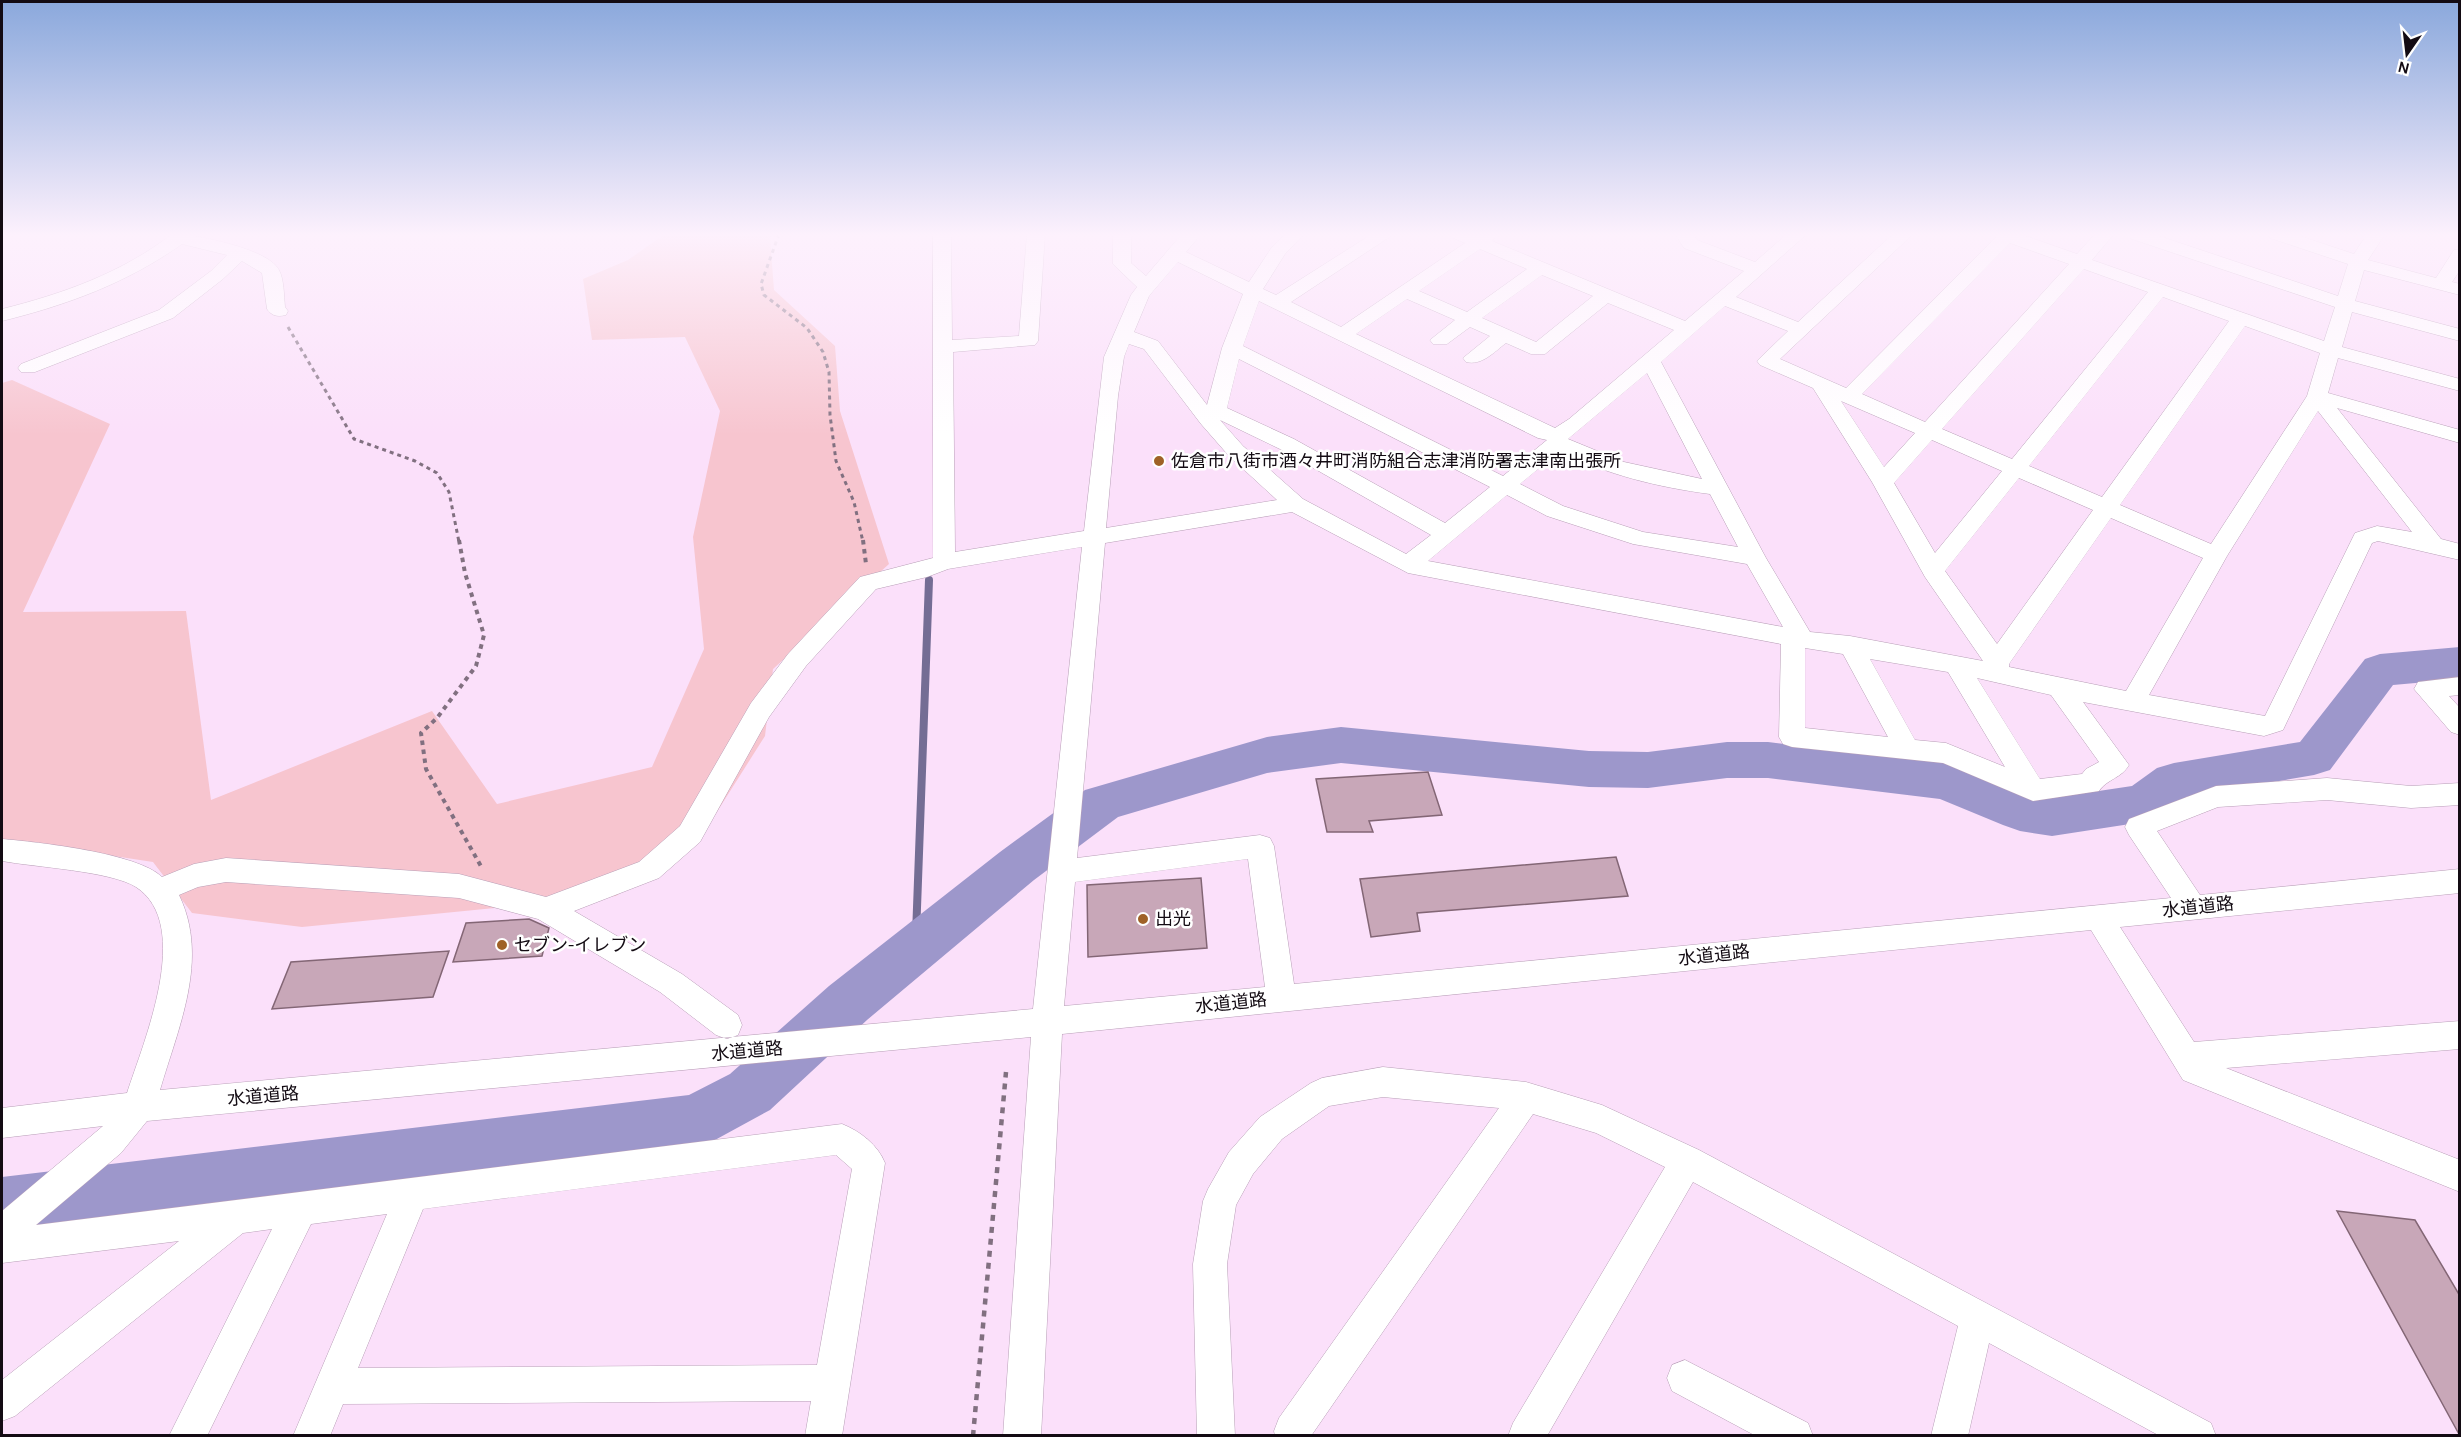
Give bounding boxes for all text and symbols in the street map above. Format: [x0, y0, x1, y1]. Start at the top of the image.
north arrow [2377, 24, 2437, 84]
text: N [2396, 57, 2411, 79]
place label: 佐倉市八街市酒々井町消防組合志津消防署志津南出張所 [1171, 450, 1621, 472]
marker: 佐倉市八街市酒々井町消防組合志津消防署志津南出張所 [1152, 454, 1166, 468]
street label: 水道道路 [2161, 892, 2235, 922]
place label: 出光 [1155, 908, 1191, 930]
marker: 出光 [1136, 912, 1150, 926]
place label: セブン-イレブン [514, 934, 646, 956]
marker: セブン-イレブン [495, 938, 509, 952]
street label: 水道道路 [1677, 940, 1751, 970]
street label: 水道道路 [1194, 988, 1268, 1018]
street label: 水道道路 [710, 1037, 784, 1065]
street label: 水道道路 [226, 1082, 300, 1110]

